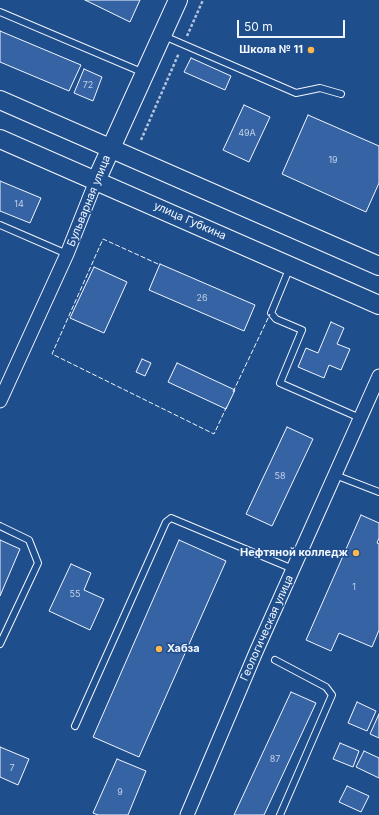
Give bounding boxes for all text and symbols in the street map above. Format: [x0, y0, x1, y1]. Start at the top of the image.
scale bar [239, 12, 347, 38]
text: 50 m [244, 19, 273, 34]
place label: Школа № 11 [239, 43, 303, 57]
marker: Школа № 11 [306, 45, 316, 55]
house number: 72 [83, 80, 93, 90]
house number: 49А [238, 128, 256, 138]
street label: Бульварная улица [65, 153, 113, 249]
house number: 19 [328, 155, 338, 165]
house number: 14 [14, 199, 24, 209]
street label: улица Губкина [152, 199, 228, 243]
house number: 26 [196, 293, 208, 303]
house number: 58 [274, 471, 286, 481]
place label: Нефтяной колледж [240, 546, 348, 560]
marker: Нефтяной колледж [351, 548, 361, 558]
street label: Геологическая улица [238, 573, 296, 683]
house number: 1 [352, 582, 356, 592]
house number: 55 [70, 589, 80, 599]
place label: Хабза [167, 642, 200, 656]
marker: Хабза [154, 644, 164, 654]
house number: 87 [270, 754, 280, 764]
house number: 7 [9, 763, 15, 773]
house number: 9 [117, 787, 123, 797]

